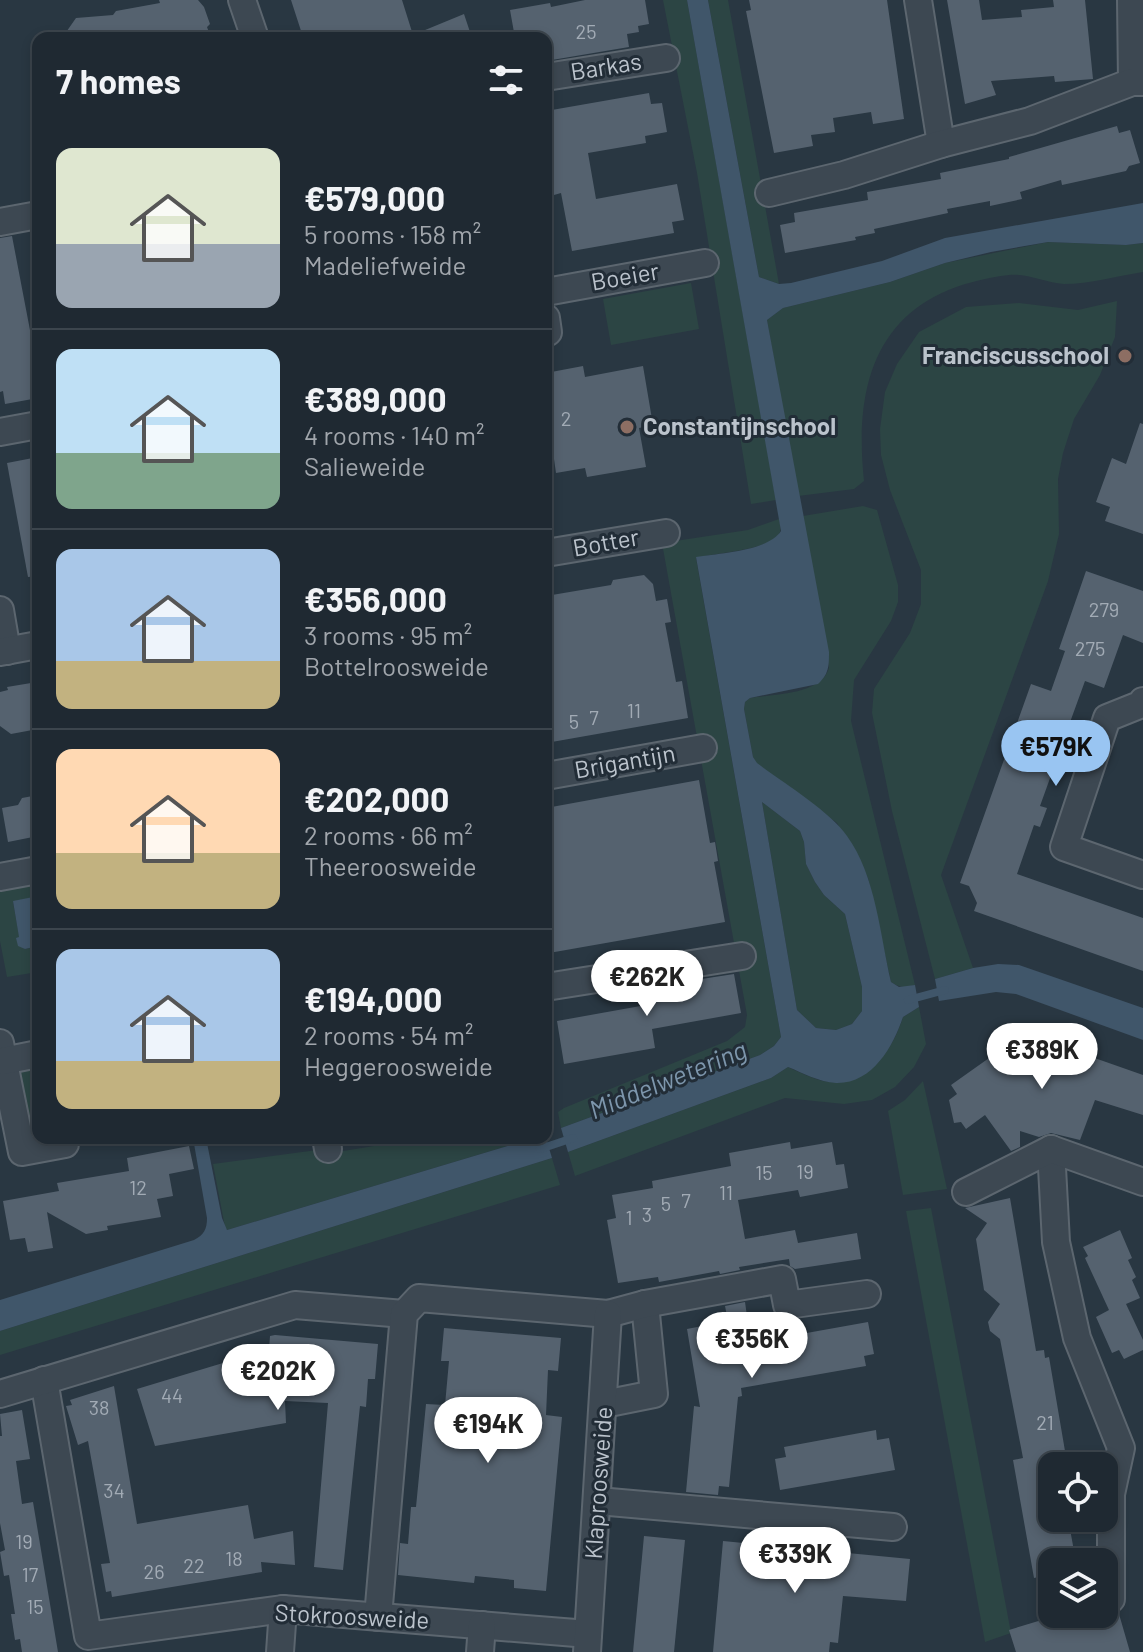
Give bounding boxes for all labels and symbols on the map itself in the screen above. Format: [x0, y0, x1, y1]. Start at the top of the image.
house number: 25 [576, 19, 597, 43]
street label: Barkas [568, 46, 643, 85]
street label: Boeier [588, 255, 661, 296]
place label: Franciscusschool [922, 340, 1109, 369]
marker: Franciscusschool [1116, 347, 1134, 365]
house number: 2 [561, 406, 571, 430]
place label: Constantijnschool [643, 411, 836, 440]
marker: Constantijnschool [618, 418, 636, 436]
street label: Botter [570, 521, 641, 562]
house number: 279 [1089, 597, 1119, 621]
house number: 275 [1075, 636, 1105, 660]
house number: 11 [627, 698, 641, 722]
house number: 7 [589, 705, 599, 729]
house number: 5 [569, 709, 579, 733]
pin: €579K [1000, 720, 1112, 788]
street label: Brigantijn [572, 737, 677, 784]
pin: €262K [591, 950, 703, 1018]
pin: €389K [986, 1023, 1098, 1091]
water label: Middelwetering [584, 1033, 751, 1124]
house number: 19 [796, 1159, 814, 1183]
house number: 15 [755, 1160, 773, 1184]
house number: 12 [129, 1175, 147, 1199]
house number: 11 [719, 1180, 733, 1204]
house number: 7 [681, 1188, 691, 1212]
house number: 5 [661, 1191, 671, 1215]
house number: 3 [642, 1202, 652, 1226]
house number: 1 [626, 1205, 633, 1229]
pin: €356K [696, 1312, 808, 1380]
pin: €202K [222, 1344, 334, 1412]
house number: 44 [161, 1383, 183, 1407]
house number: 38 [89, 1395, 109, 1419]
pin: €194K [432, 1397, 544, 1465]
street label: Klaproosweide [578, 1406, 617, 1560]
house number: 21 [1036, 1410, 1054, 1434]
house number: 34 [103, 1478, 125, 1502]
pin: €339K [739, 1527, 851, 1595]
house number: 19 [15, 1529, 33, 1553]
house number: 18 [225, 1546, 243, 1570]
house number: 22 [183, 1553, 205, 1577]
house number: 26 [143, 1559, 165, 1583]
house number: 17 [22, 1562, 39, 1586]
house number: 15 [26, 1594, 44, 1618]
street label: Stokroosweide [274, 1597, 430, 1634]

